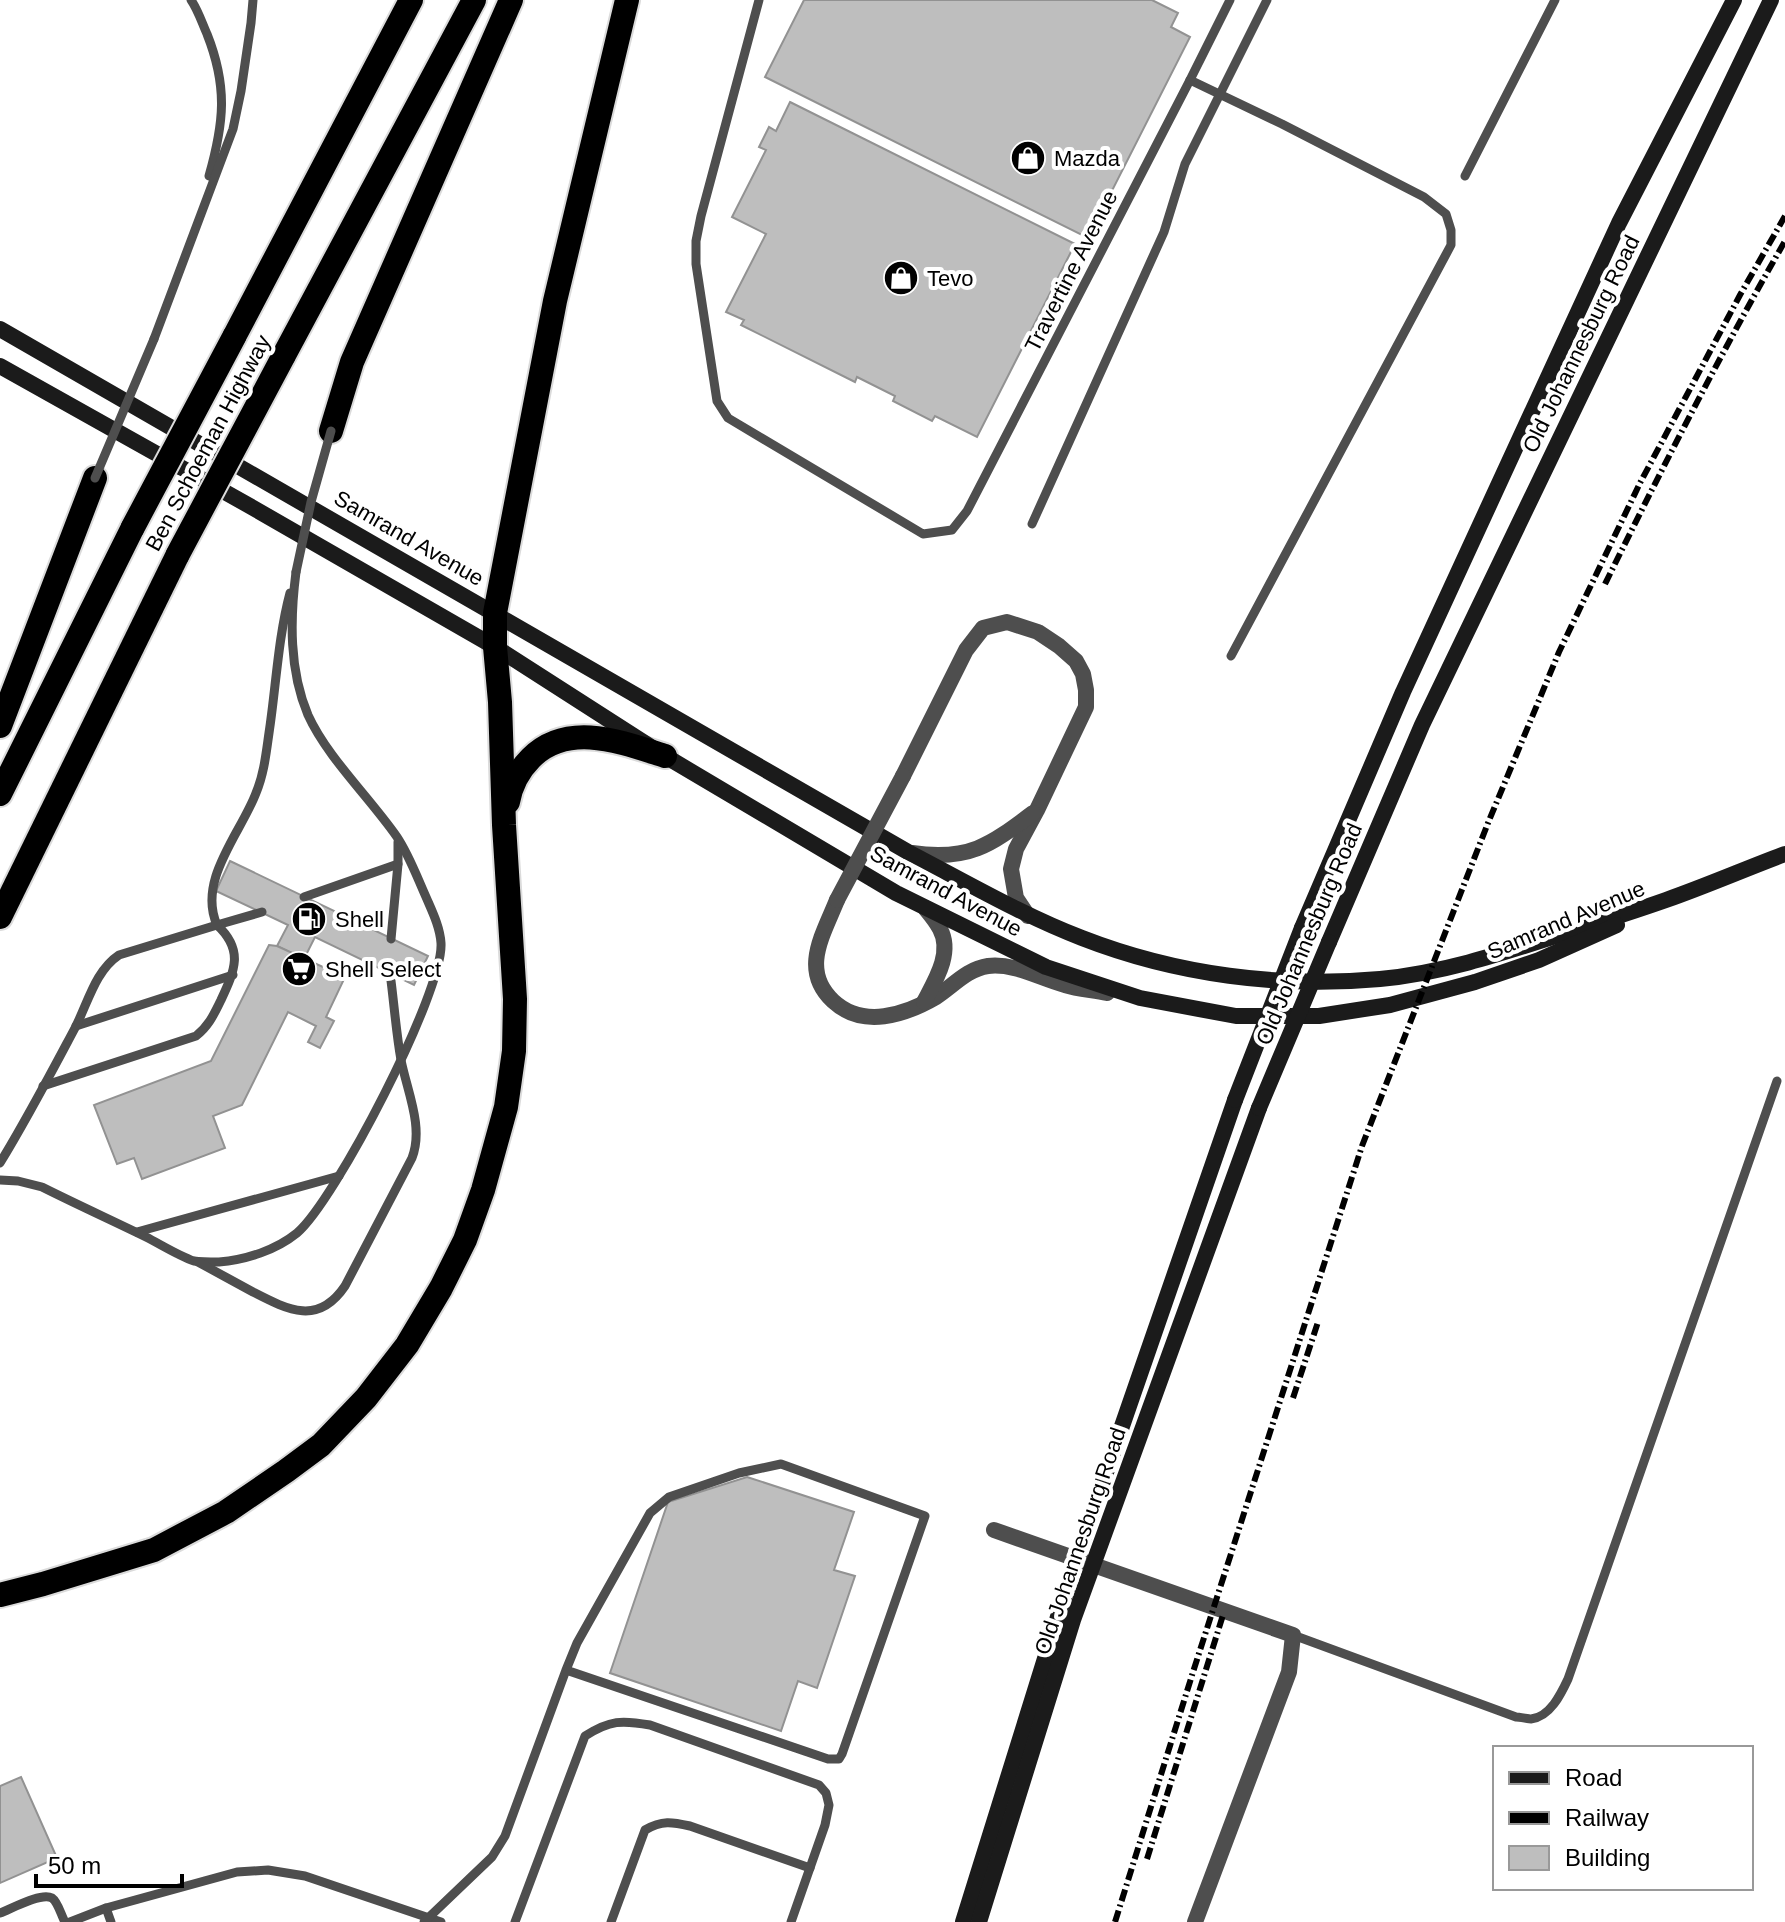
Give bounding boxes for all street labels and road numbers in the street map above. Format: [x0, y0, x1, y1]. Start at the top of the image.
street label: Travertine Avenue [1020, 186, 1122, 356]
street label: Old Johannesburg Road [1517, 231, 1645, 457]
street label: Ben Schoeman Highway [140, 331, 276, 555]
street label: Samrand Avenue [330, 485, 488, 591]
street label: Old Johannesburg Road [1251, 819, 1367, 1049]
street label: Samrand Avenue [866, 840, 1026, 942]
street label: Samrand Avenue [1484, 876, 1648, 964]
street label: Old Johannesburg Road [1029, 1424, 1131, 1658]

